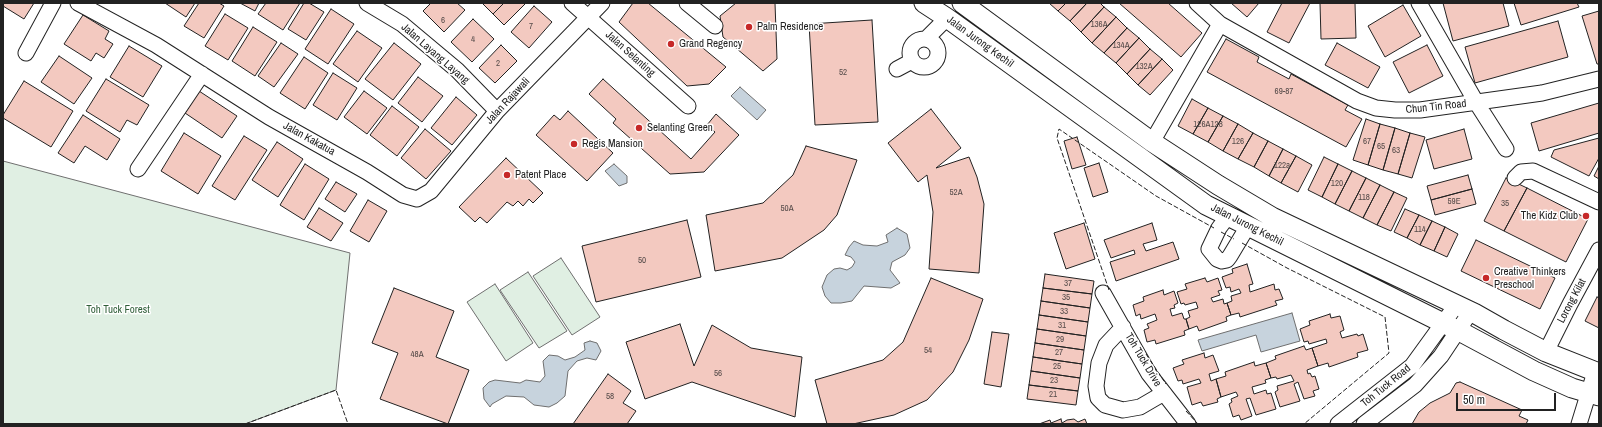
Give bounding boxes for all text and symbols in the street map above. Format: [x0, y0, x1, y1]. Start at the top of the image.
street label: Jalan Jurong Kechil [944, 13, 1016, 71]
house number: 6 [441, 16, 445, 26]
place label: Palm Residence [757, 20, 823, 34]
house number: 136A [1090, 20, 1108, 30]
street label: Jalan Layang Layang [398, 21, 472, 87]
house number: 7 [529, 22, 533, 32]
marker: Palm Residence [744, 22, 754, 32]
street label: Jalan Selanting [602, 28, 658, 80]
house number: 4 [471, 35, 475, 45]
place label: Grand Regency [679, 37, 742, 51]
marker: Grand Regency [666, 39, 676, 49]
house number: 134A [1112, 41, 1130, 51]
house number: 2 [496, 59, 500, 69]
house number: 132A [1135, 62, 1153, 72]
house number: 52 [839, 68, 847, 78]
street label: Jalan Rajawali [483, 75, 533, 127]
house number: 69-87 [1275, 87, 1293, 97]
street label: Chun Tin Road [1405, 97, 1467, 117]
street label: Jalan Kakatua [281, 119, 337, 159]
house number: 126A128 [1193, 120, 1223, 130]
place label: Selanting Green [647, 121, 713, 135]
marker: Selanting Green [634, 123, 644, 133]
place label: Regis Mansion [582, 137, 643, 151]
house number: 126 [1232, 137, 1244, 147]
house number: 67 [1363, 137, 1371, 147]
marker: Regis Mansion [569, 139, 579, 149]
house number: 65 [1377, 142, 1385, 152]
house number: 63 [1392, 146, 1400, 156]
house number: 122a [1274, 161, 1290, 171]
place label: Patent Place [515, 168, 566, 182]
marker: Patent Place [502, 170, 512, 180]
house number: 120 [1331, 179, 1343, 189]
house number: 52A [949, 188, 963, 198]
house number: 118 [1358, 193, 1370, 203]
house number: 59E [1447, 197, 1461, 207]
house number: 35 [1501, 199, 1509, 209]
street label: Jalan Jurong Kechil [1209, 201, 1285, 249]
house number: 50A [780, 204, 794, 214]
place label: The Kidz Club [1521, 209, 1578, 223]
marker: The Kidz Club [1581, 211, 1591, 221]
house number: 114 [1414, 225, 1426, 235]
house number: 50 [638, 256, 646, 266]
place label: Creative Thinkers Preschool [1494, 265, 1566, 291]
marker: Creative Thinkers Preschool [1481, 273, 1491, 283]
street label: Lorong Kilat [1555, 276, 1589, 326]
house number: 37 [1064, 279, 1072, 289]
house number: 35 [1062, 293, 1070, 303]
park label: Toh Tuck Forest [86, 303, 150, 317]
house number: 33 [1060, 307, 1068, 317]
house number: 31 [1058, 321, 1066, 331]
street label: Toh Tuck Drive [1122, 331, 1164, 389]
house number: 29 [1056, 335, 1064, 345]
house number: 54 [924, 346, 932, 356]
house number: 27 [1055, 348, 1063, 358]
house number: 48A [410, 350, 424, 360]
house number: 25 [1053, 362, 1061, 372]
street label: Toh Tuck Road [1359, 362, 1413, 410]
house number: 56 [714, 369, 722, 379]
house number: 23 [1050, 376, 1058, 386]
scale bar [1458, 385, 1558, 411]
house number: 21 [1049, 390, 1057, 400]
house number: 58 [606, 392, 614, 402]
text: 50 m [1463, 392, 1485, 408]

